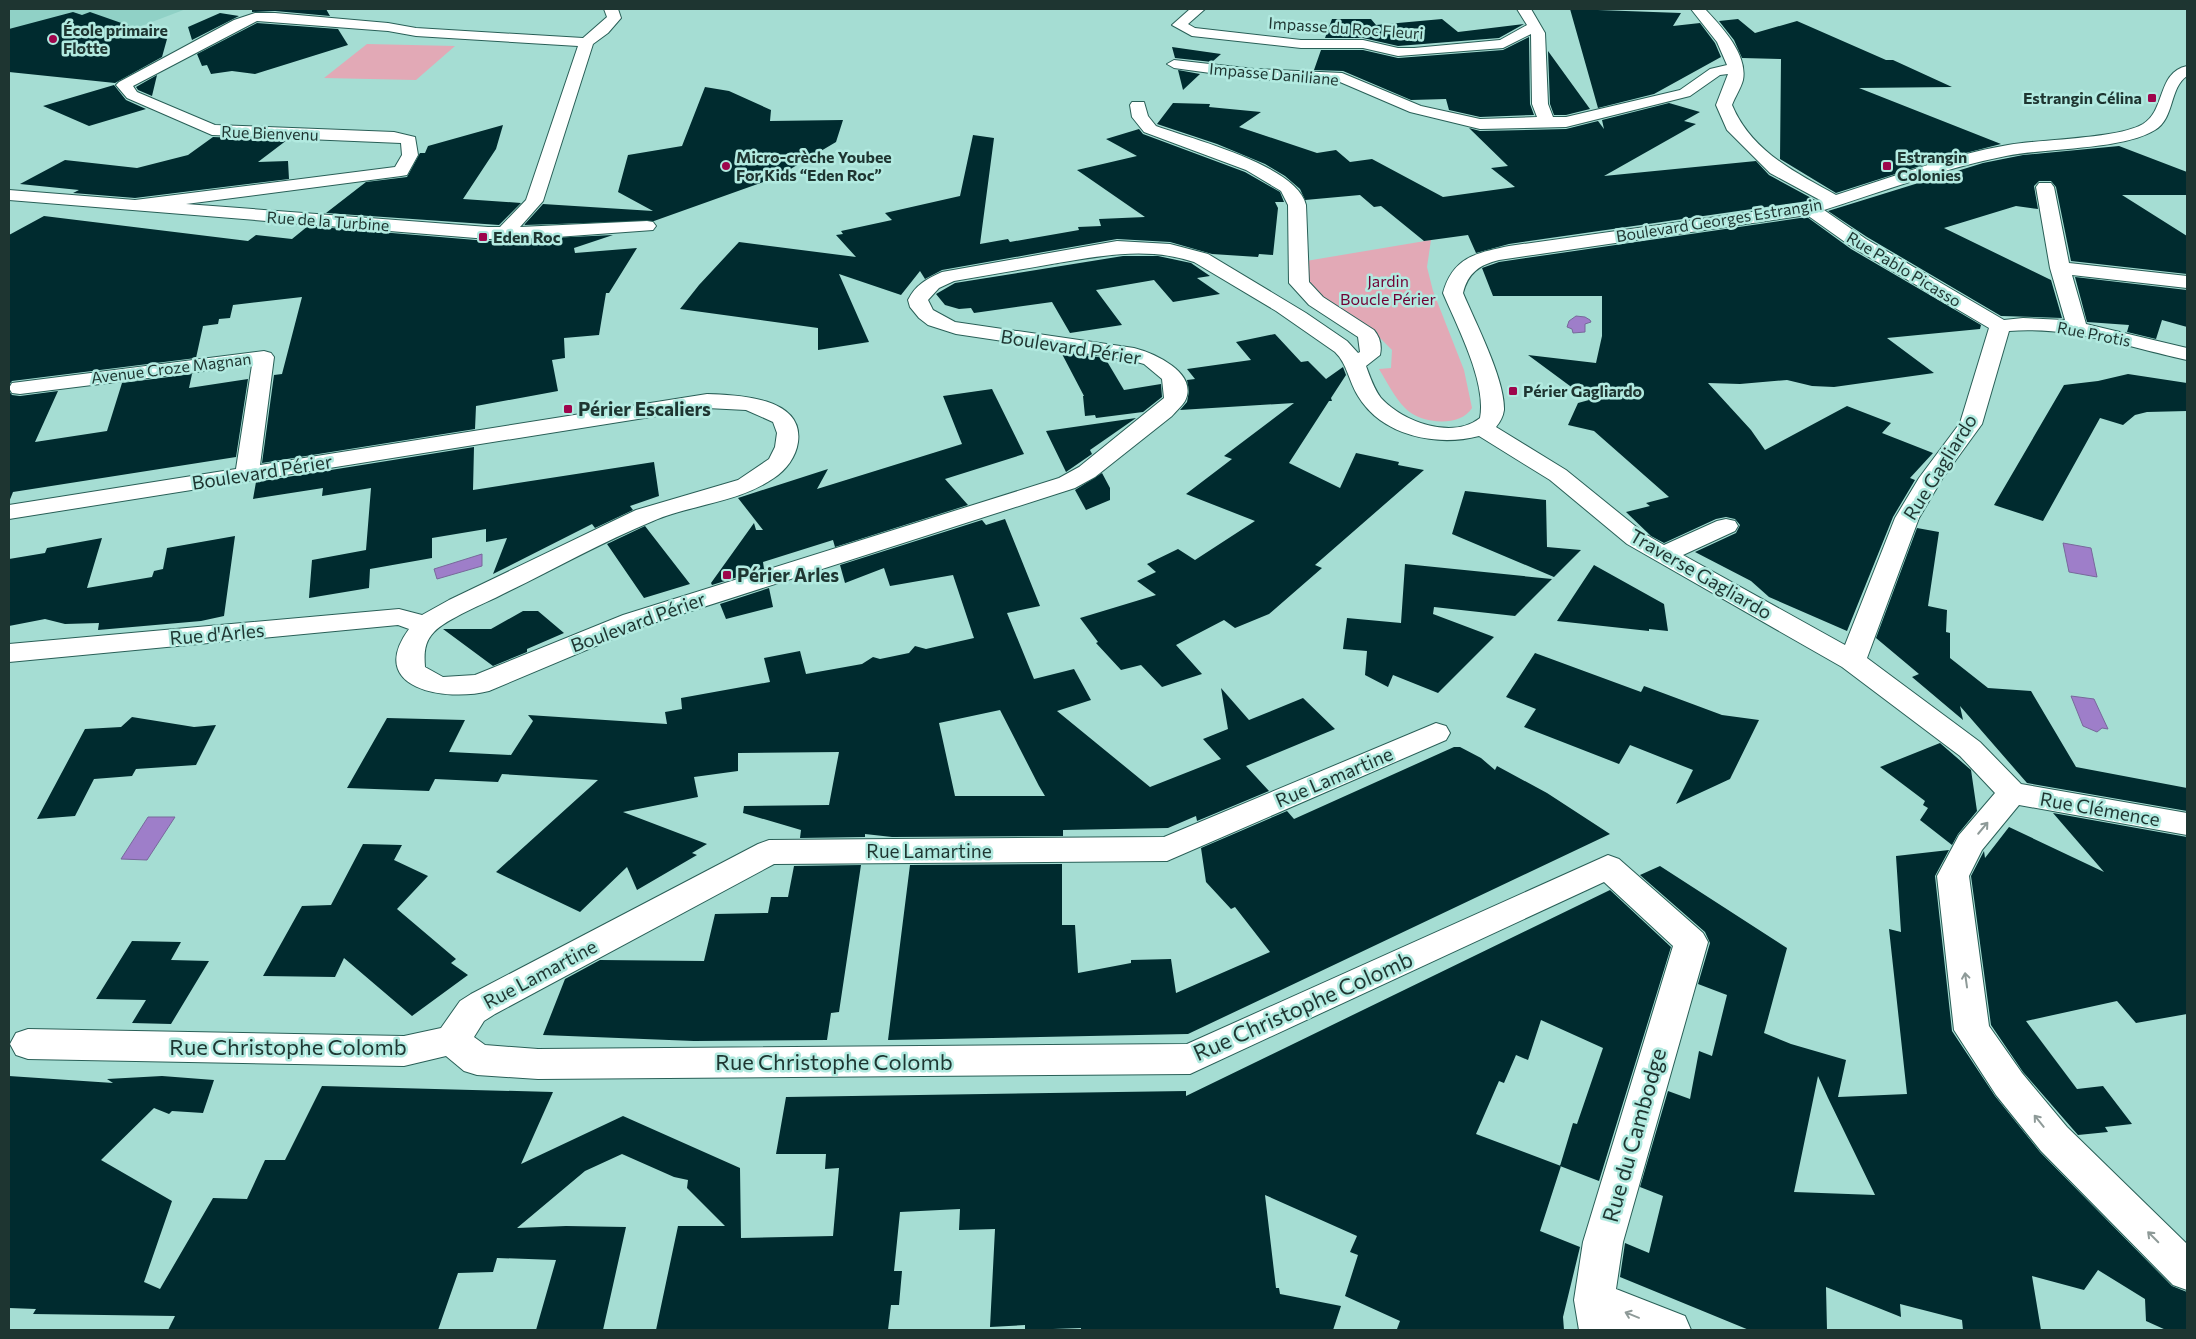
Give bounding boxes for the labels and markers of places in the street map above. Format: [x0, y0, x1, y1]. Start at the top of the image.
place label: École primaire Flotte [63, 20, 168, 57]
marker: École primaire Flotte [47, 33, 59, 45]
place label: Estrangin Célina [2023, 88, 2142, 107]
marker: Estrangin Célina [2146, 92, 2158, 104]
place label: Micro-crèche Youbee For Kids “Eden Roc” [736, 147, 892, 184]
place label: Estrangin Colonies [1897, 147, 1967, 184]
marker: Micro-crèche Youbee For Kids “Eden Roc” [720, 160, 732, 172]
marker: Estrangin Colonies [1881, 160, 1893, 172]
place label: Eden Roc [493, 227, 561, 246]
marker: Eden Roc [477, 231, 489, 243]
place label: Périer Gagliardo [1523, 381, 1643, 400]
marker: Périer Gagliardo [1507, 385, 1519, 397]
place label: Périer Escaliers [578, 397, 711, 420]
marker: Périer Escaliers [562, 403, 574, 415]
place label: Périer Arles [737, 563, 839, 586]
marker: Périer Arles [721, 569, 733, 581]

